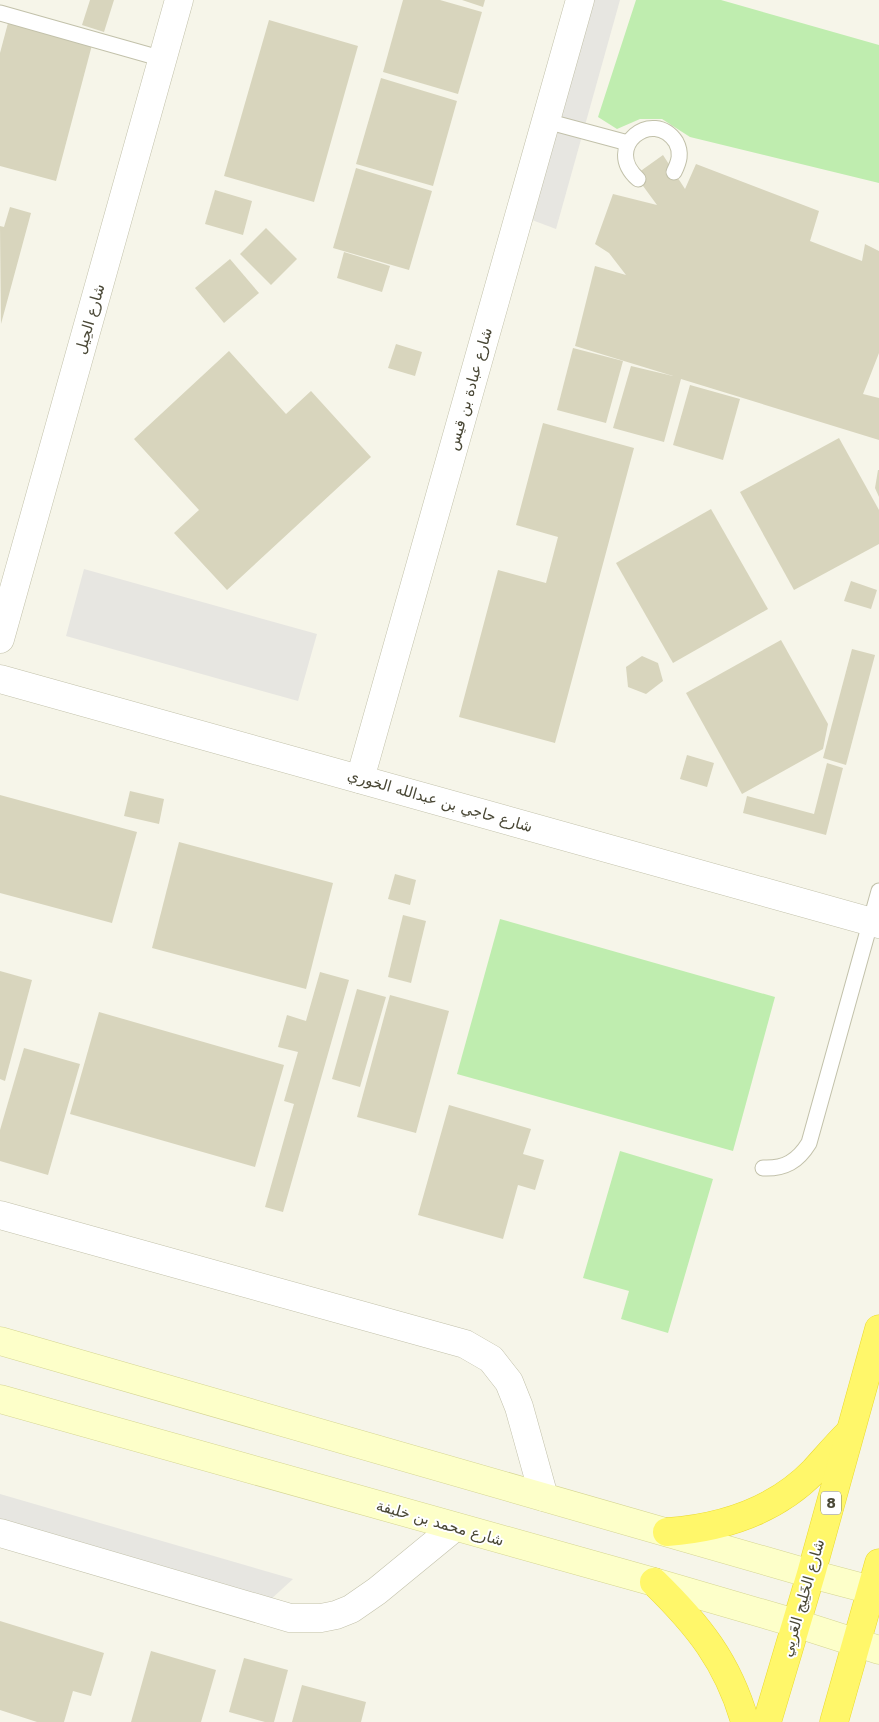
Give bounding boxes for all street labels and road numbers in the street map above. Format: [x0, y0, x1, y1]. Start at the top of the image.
street label: شارع الحِيل [71, 282, 109, 356]
street label: شارع عبادة بن قيس [444, 326, 496, 452]
street label: شارع حاجي بن عبدالله الخوري [345, 766, 535, 837]
road number: 8 [821, 1492, 841, 1515]
street label: شارع محمد بن خليفة [374, 1496, 506, 1550]
street label: شارع الخَلِيج العَربِي [778, 1537, 830, 1659]

